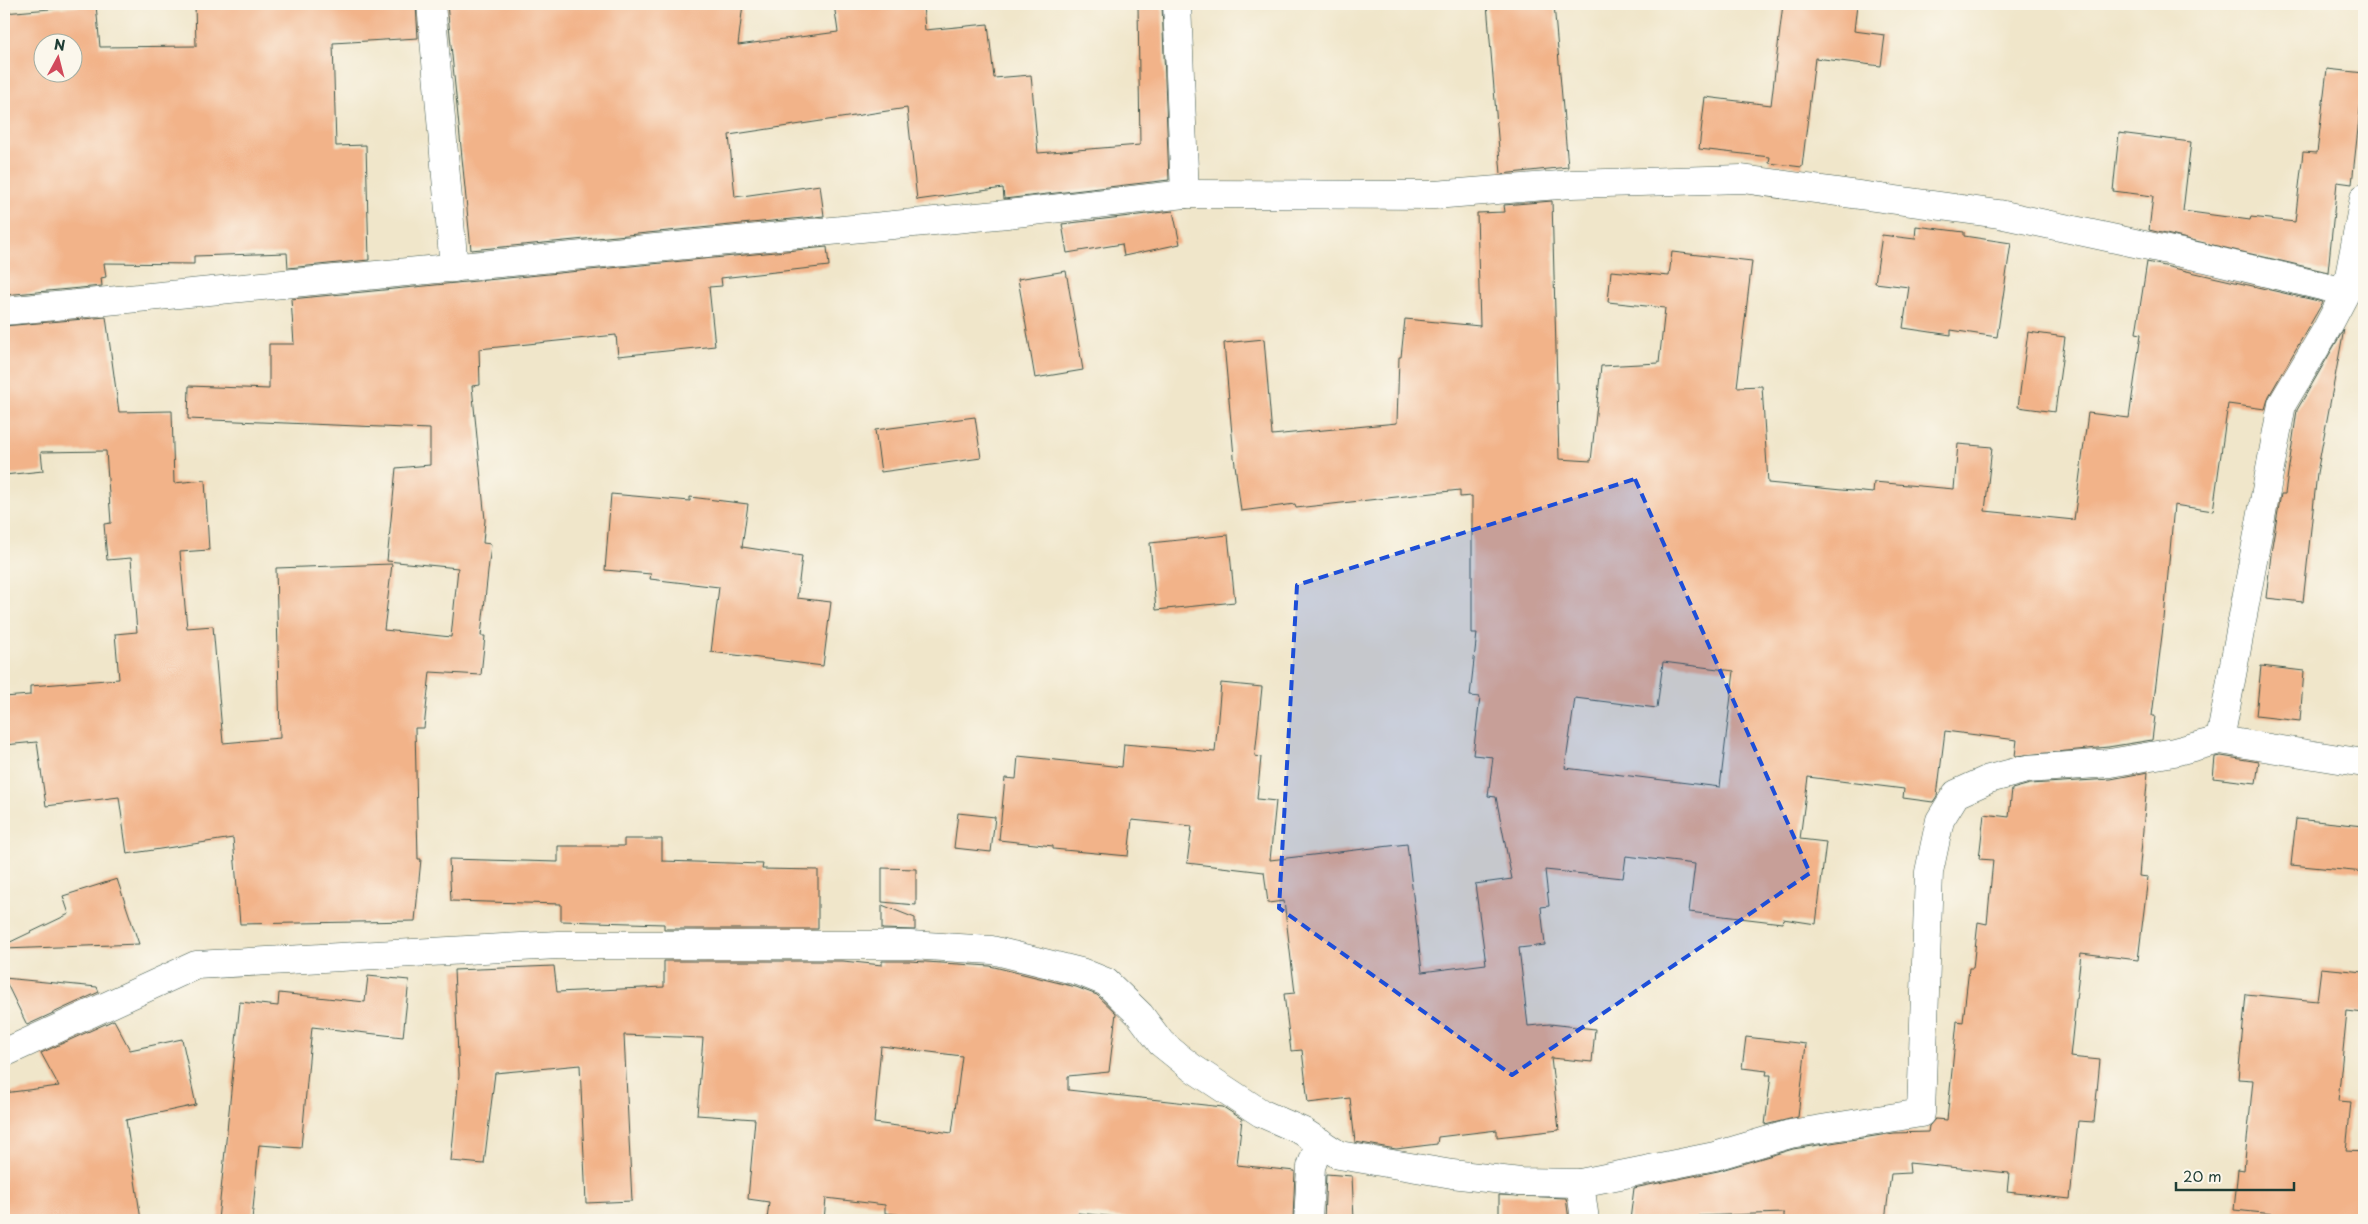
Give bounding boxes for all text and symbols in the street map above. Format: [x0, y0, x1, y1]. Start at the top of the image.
north arrow [32, 32, 82, 82]
text: N [53, 34, 66, 56]
scale bar [2176, 1159, 2293, 1191]
text: 20 m [2183, 1164, 2222, 1187]

